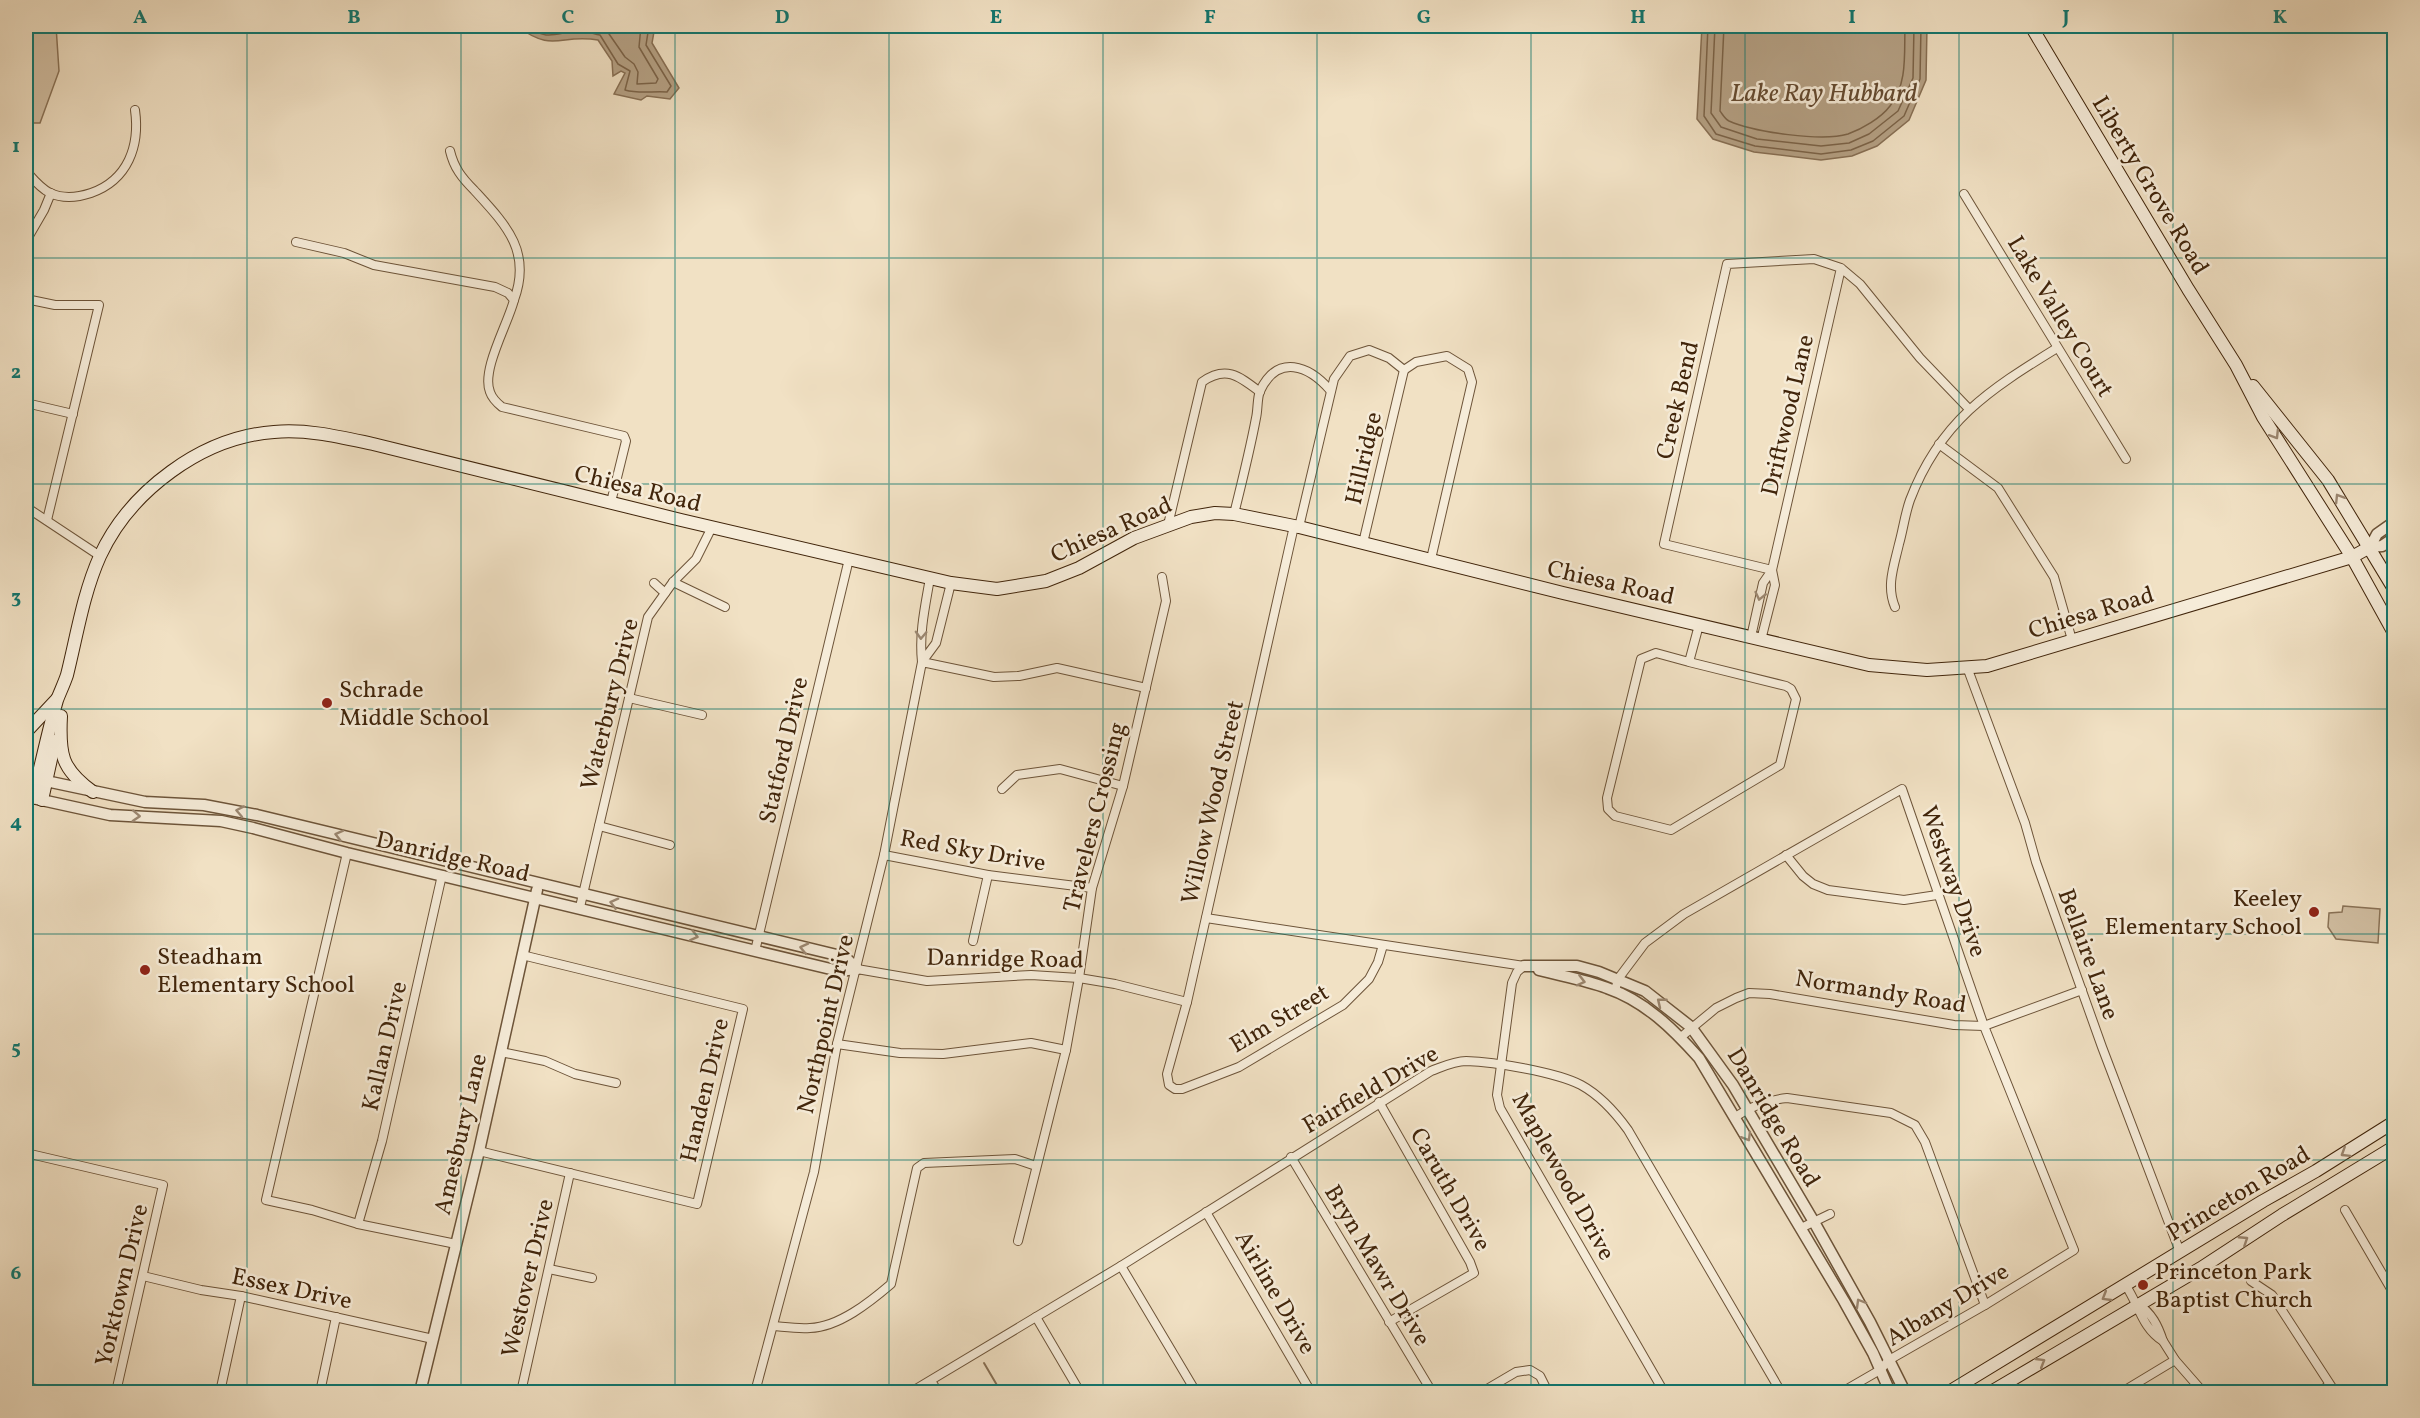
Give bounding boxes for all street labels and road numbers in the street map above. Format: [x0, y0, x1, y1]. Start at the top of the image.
street label: Liberty Grove Road [2082, 90, 2216, 282]
street label: Lake Valley Court [1998, 230, 2121, 404]
street label: Driftwood Lane [1754, 331, 1824, 499]
street label: Creek Bend [1649, 338, 1709, 463]
street label: Hillridge [1338, 409, 1392, 508]
street label: Chiesa Road [570, 458, 705, 522]
street label: Chiesa Road [1046, 489, 1178, 573]
street label: Chiesa Road [1543, 553, 1678, 615]
street label: Chiesa Road [2025, 579, 2159, 649]
street label: Waterbury Drive [573, 615, 649, 794]
street label: Statford Drive [752, 674, 818, 827]
street label: Willow Wood Street [1174, 697, 1254, 908]
street label: Travelers Crossing [1056, 719, 1136, 916]
street label: Westway Drive [1910, 802, 1994, 962]
street label: Red Sky Drive [897, 822, 1048, 882]
street label: Danridge Road [372, 824, 533, 892]
street label: Bellaire Lane [2048, 884, 2127, 1025]
street label: Northpoint Drive [790, 931, 864, 1118]
street label: Danridge Road [926, 942, 1084, 978]
street label: Normandy Road [1793, 963, 1969, 1023]
street label: Elm Street [1224, 977, 1336, 1063]
street label: Kallan Drive [355, 978, 417, 1115]
street label: Handen Drive [673, 1015, 739, 1166]
street label: Fairfield Drive [1297, 1038, 1445, 1143]
street label: Danridge Road [1717, 1042, 1827, 1194]
street label: Amesbury Lane [427, 1050, 497, 1218]
street label: Maplewood Drive [1502, 1087, 1622, 1267]
street label: Caruth Drive [1400, 1122, 1498, 1258]
street label: Princeton Road [2161, 1138, 2317, 1251]
street label: Bryn Mawr Drive [1315, 1179, 1438, 1353]
street label: Westover Drive [494, 1196, 564, 1361]
street label: Yorktown Drive [88, 1201, 158, 1370]
street label: Airline Drive [1225, 1225, 1323, 1361]
street label: Albany Drive [1880, 1256, 2016, 1356]
street label: Essex Drive [228, 1261, 355, 1319]

